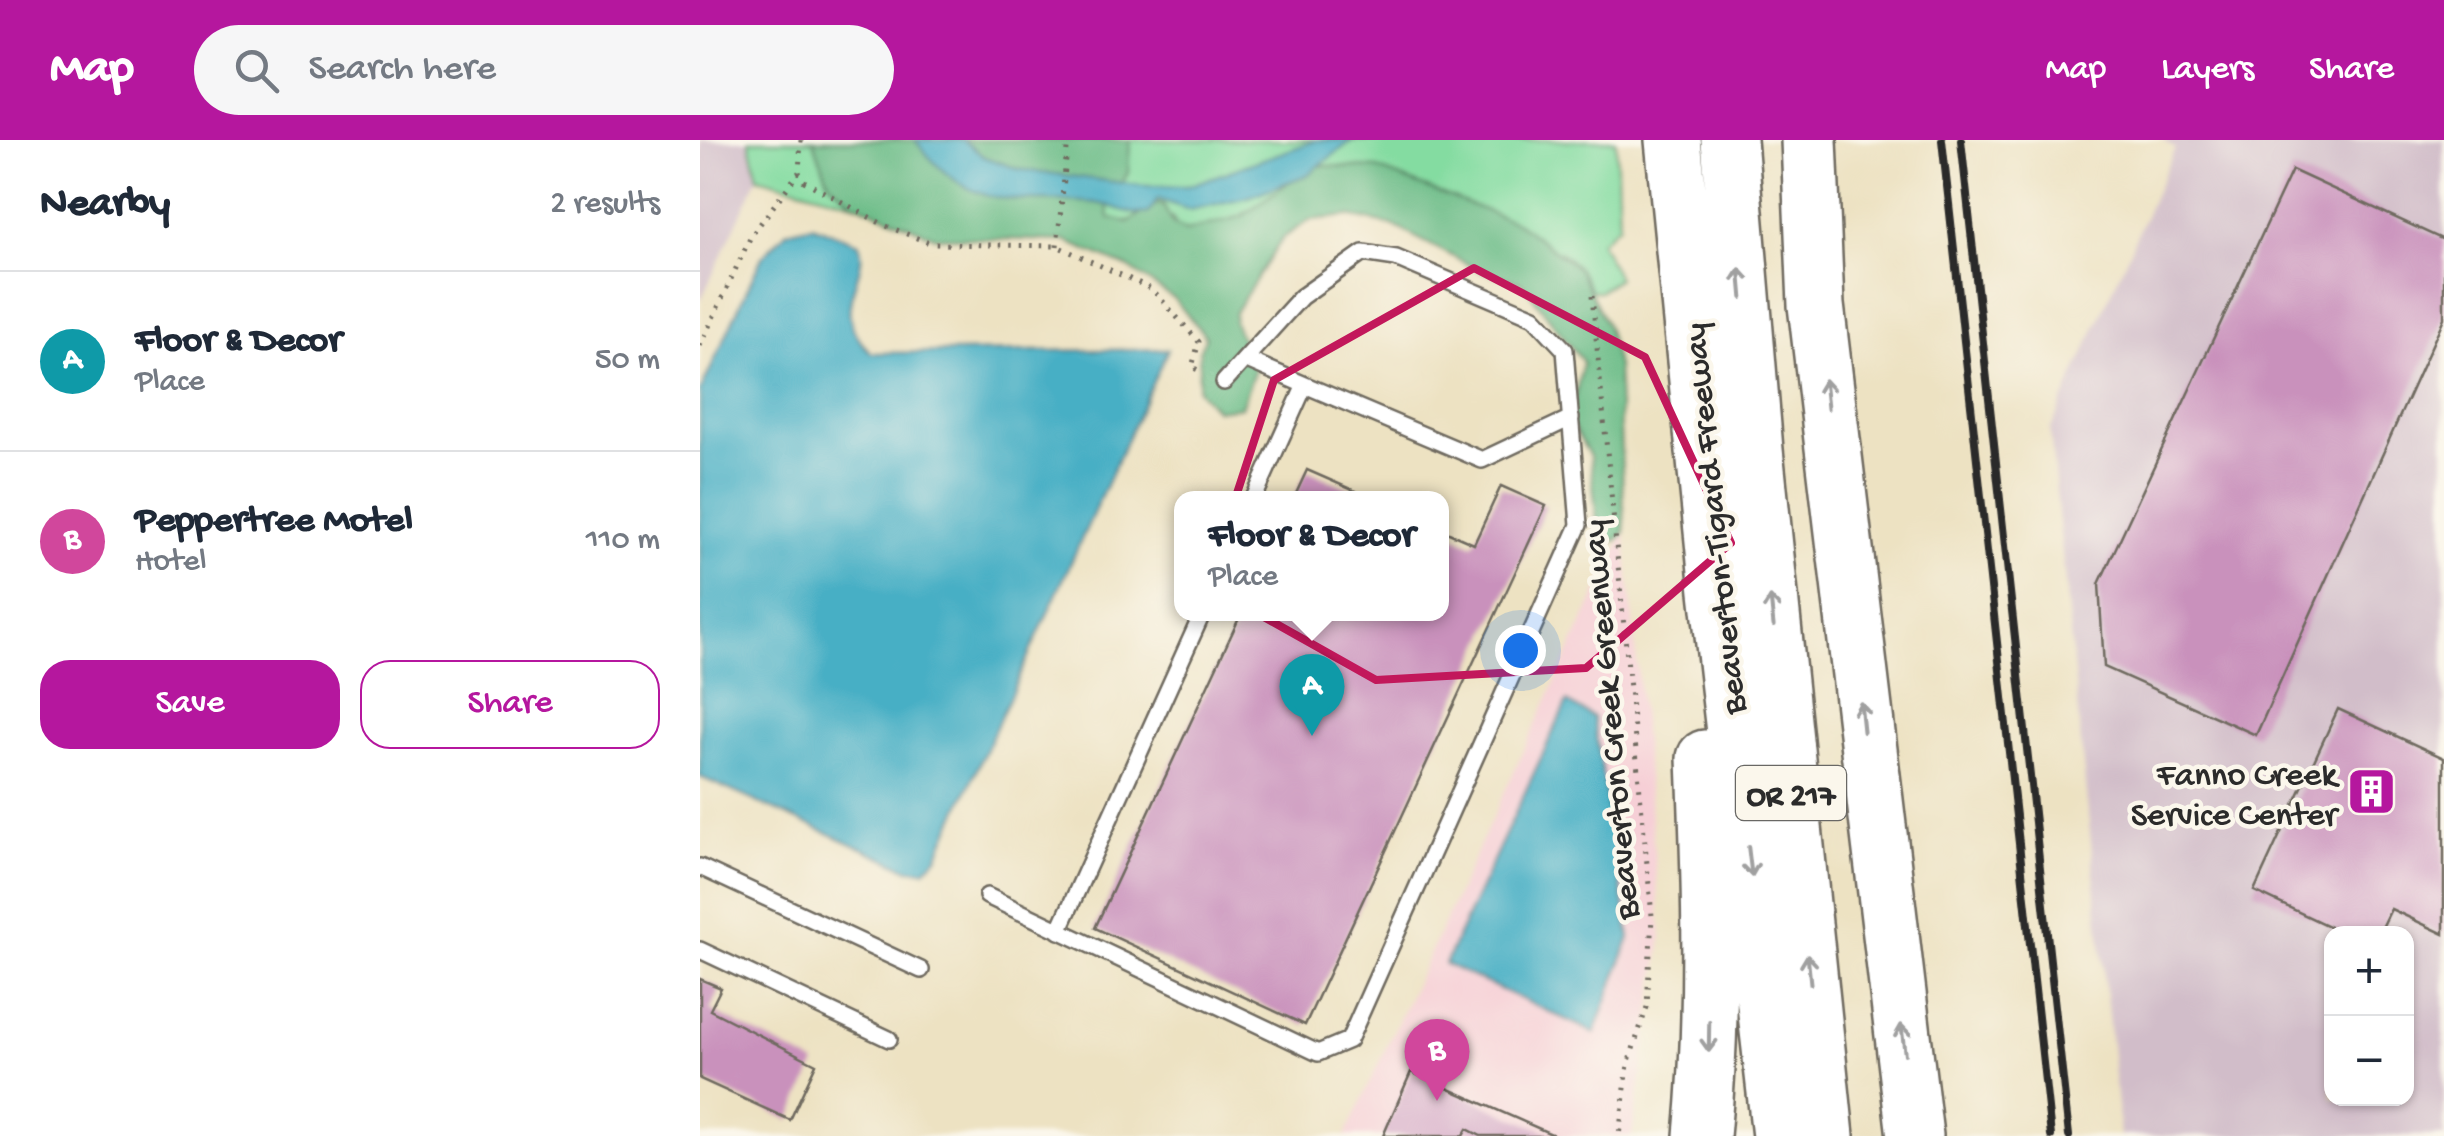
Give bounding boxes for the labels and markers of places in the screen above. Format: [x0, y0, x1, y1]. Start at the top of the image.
pin: A [1280, 654, 1344, 736]
place label: Fanno Creek Service Center [2131, 757, 2340, 838]
building icon: Fanno Creek Service Center [2346, 766, 2398, 818]
pin: B [1404, 1018, 1470, 1101]

